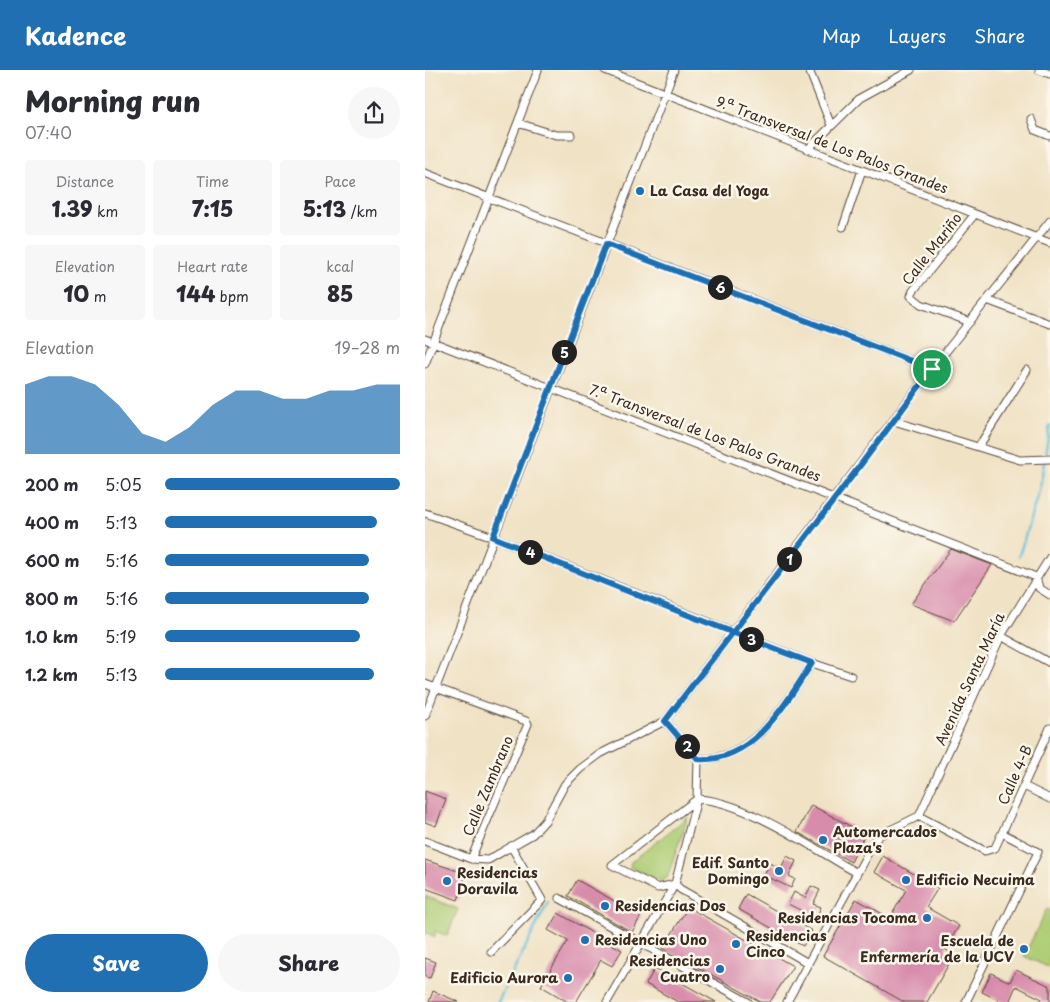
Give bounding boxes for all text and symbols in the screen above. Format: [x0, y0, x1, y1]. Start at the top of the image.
text: Kadence [25, 17, 126, 53]
text: Map [822, 22, 861, 49]
text: Layers [889, 22, 946, 49]
text: Share [974, 22, 1025, 49]
text: Morning run [25, 79, 201, 122]
button: share [348, 87, 400, 139]
street label: 9.ª Transversal de Los Palos Grandes [713, 91, 951, 199]
text: 07:40 [25, 120, 72, 144]
text: Distance [55, 171, 114, 192]
text: Time [196, 171, 229, 192]
text: Pace [324, 171, 356, 192]
place label: La Casa del Yoga [650, 180, 770, 201]
marker: La Casa del Yoga [634, 185, 646, 197]
text: 1.39 [51, 192, 93, 224]
text: 7:15 [192, 192, 233, 224]
text: 5:13 [303, 192, 346, 224]
text: km [93, 201, 118, 222]
text: /km [346, 201, 378, 222]
street label: Calle Mariño [897, 208, 967, 289]
text: Elevation [55, 256, 115, 277]
text: Heart rate [177, 256, 248, 277]
text: kcal [326, 256, 354, 277]
pin: 6 [707, 274, 733, 300]
text: 10 [63, 277, 89, 309]
text: 144 [176, 277, 215, 309]
text: 85 [327, 277, 353, 309]
text: 6 [716, 277, 725, 298]
text: m [89, 286, 106, 307]
text: bpm [215, 286, 249, 307]
text: Elevation [25, 335, 94, 359]
text: 19–28 m [334, 335, 400, 359]
pin: 5 [551, 340, 577, 364]
text: 5 [560, 342, 569, 363]
pin [911, 348, 953, 390]
icon: arrive [918, 355, 946, 383]
street label: 7.ª Transversal de Los Palos Grandes [586, 379, 824, 486]
text: 200 m [25, 472, 79, 496]
text: 5:05 [105, 472, 142, 496]
text: 400 m [25, 510, 79, 534]
text: 5:13 [105, 510, 138, 534]
pin: 4 [517, 540, 543, 564]
text: 4 [526, 542, 535, 563]
pin: 1 [777, 546, 801, 572]
text: 600 m [25, 548, 79, 572]
text: 5:16 [105, 548, 138, 572]
text: 1 [786, 549, 793, 570]
text: 800 m [25, 586, 78, 610]
text: 5:16 [105, 586, 138, 610]
street label: Avenida Santa María [930, 609, 1010, 749]
text: 1.0 km [25, 624, 78, 648]
text: 5:19 [105, 624, 136, 648]
pin: 3 [739, 626, 763, 652]
text: 3 [747, 629, 756, 650]
text: 1.2 km [25, 662, 78, 686]
text: 5:13 [105, 662, 138, 686]
street label: Calle Zambrano [457, 732, 518, 839]
pin: 2 [675, 734, 699, 758]
text: 2 [683, 736, 692, 757]
street label: Calle 4-B [992, 742, 1037, 808]
place label: Automercados Plaza's [833, 821, 937, 858]
marker: Automercados Plaza's [817, 834, 829, 846]
place label: Edif. Santo Domingo [692, 852, 769, 889]
place label: Residencias Doravila [457, 862, 538, 899]
marker: Edif. Santo Domingo [773, 865, 785, 877]
place label: Edificio Necuima [916, 869, 1035, 890]
marker: Edificio Necuima [900, 874, 912, 886]
marker: Residencias Doravila [441, 875, 453, 887]
place label: Residencias Dos [615, 895, 726, 916]
marker: Residencias Dos [599, 900, 611, 912]
place label: Residencias Tocoma [778, 907, 918, 928]
marker: Residencias Tocoma [921, 912, 933, 924]
place label: Residencias Cinco [746, 925, 827, 962]
place label: Residencias Uno [595, 929, 707, 950]
place label: Escuela de Enfermería de la UCV [860, 930, 1015, 967]
button: Save [25, 934, 208, 992]
button: Share [218, 934, 400, 992]
marker: Residencias Uno [579, 934, 591, 946]
marker: Residencias Cinco [730, 938, 742, 950]
marker: Escuela de Enfermería de la UCV [1018, 943, 1030, 955]
place label: Residencias Cuatro [629, 950, 710, 987]
marker: Residencias Cuatro [714, 963, 726, 975]
place label: Edificio Aurora [450, 967, 558, 988]
marker: Edificio Aurora [562, 972, 574, 984]

